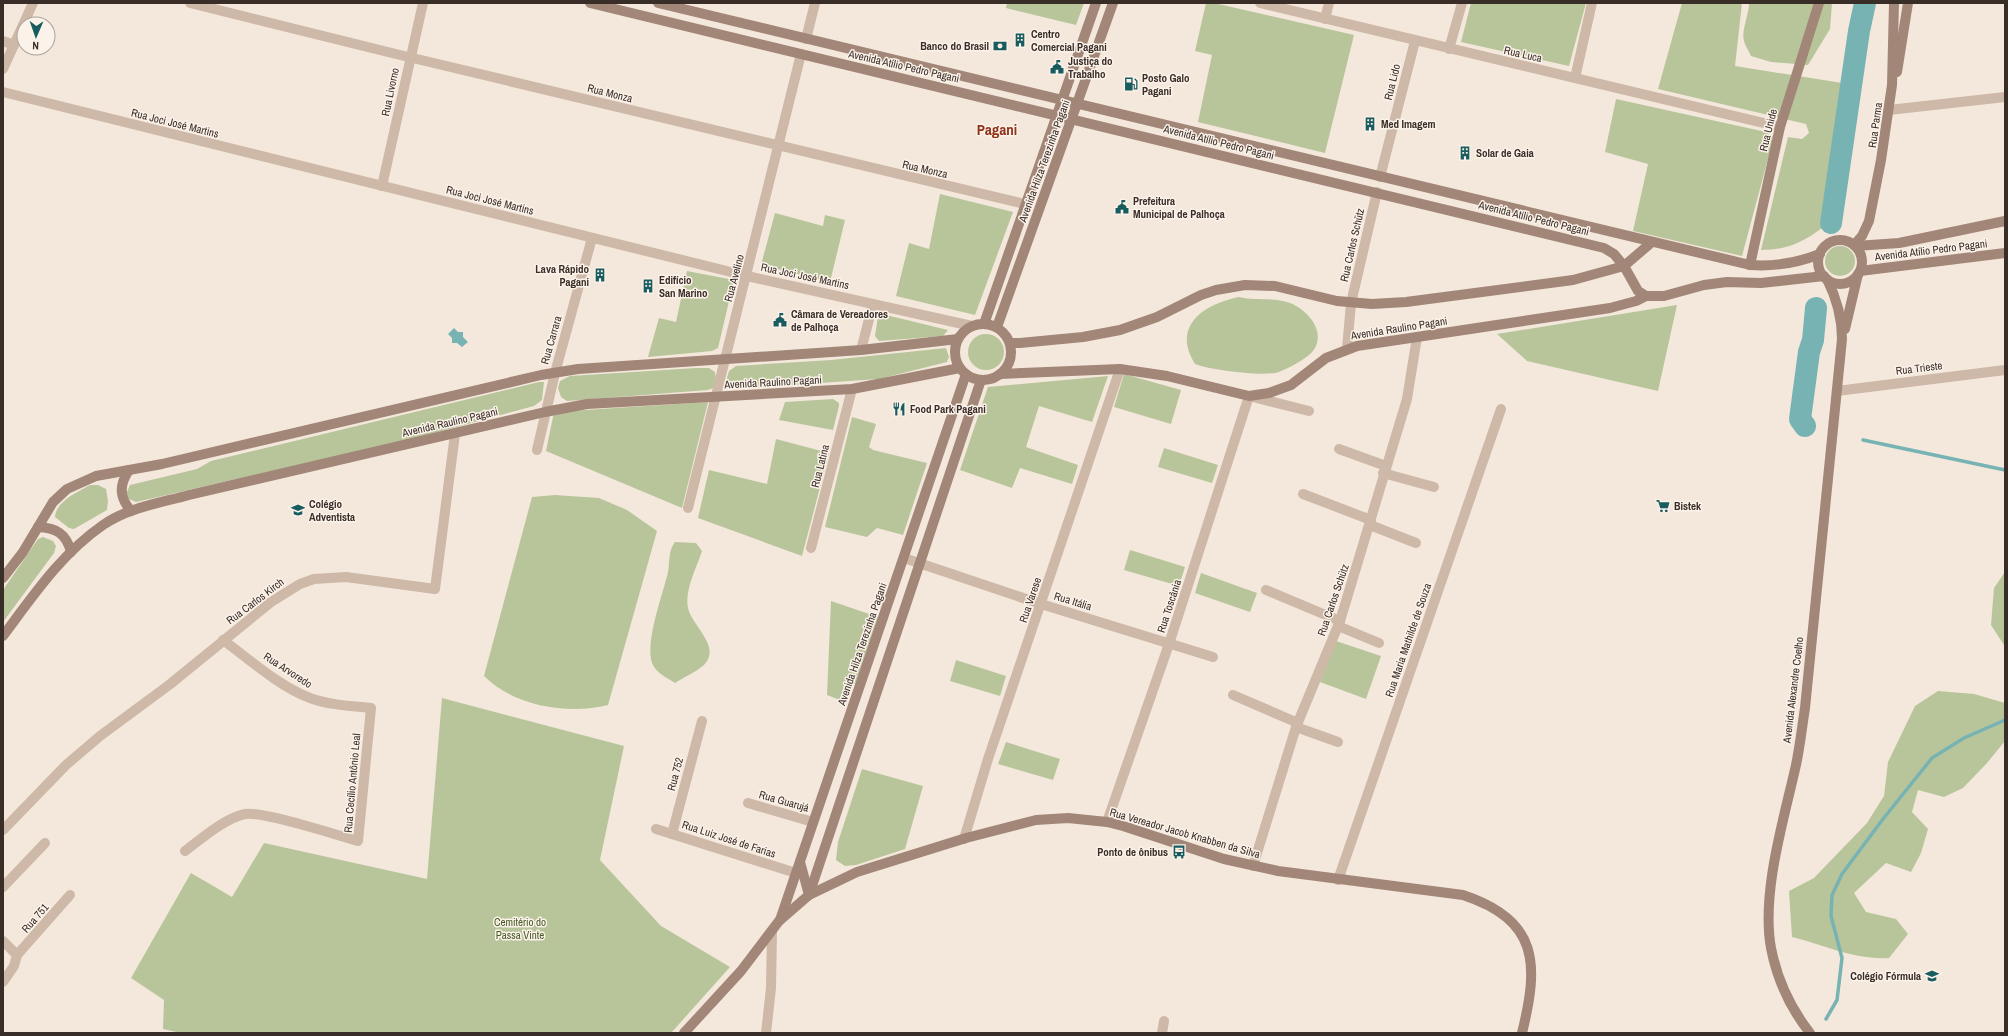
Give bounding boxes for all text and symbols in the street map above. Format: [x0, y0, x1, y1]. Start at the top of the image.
north arrow [16, 16, 56, 56]
place label: Centro Comercial Pagani [1031, 27, 1107, 54]
building icon: Centro Comercial Pagani [1012, 32, 1028, 48]
bank icon: Banco do Brasil [992, 38, 1008, 54]
text: N [32, 39, 39, 53]
place label: Banco do Brasil [920, 39, 989, 53]
street label: Rua Luca [1503, 43, 1543, 65]
street label: Avenida Atílio Pedro Pagani [846, 46, 961, 86]
place label: Justiça do Trabalho [1068, 54, 1113, 81]
public building icon: Justiça do Trabalho [1049, 59, 1065, 75]
street label: Rua Lido [1381, 63, 1403, 101]
street label: Rua Livorno [378, 67, 402, 117]
place label: Posto Galo Pagani [1142, 71, 1190, 98]
fuel station icon: Posto Galo Pagani [1123, 76, 1139, 92]
street label: Rua Monza [586, 81, 634, 105]
street label: Avenida Hilza Terezinha Pagani [1015, 98, 1073, 225]
street label: Rua Parma [1865, 101, 1885, 149]
street label: Rua Joci José Martins [130, 105, 221, 141]
street label: Rua Unide [1756, 107, 1780, 153]
building icon: Med Imagem [1362, 116, 1378, 132]
place label: Med Imagem [1381, 117, 1436, 131]
district label: Pagani [977, 119, 1017, 140]
street label: Avenida Atílio Pedro Pagani [1161, 121, 1276, 162]
building icon: Solar de Gaia [1457, 145, 1473, 161]
place label: Solar de Gaia [1476, 146, 1534, 160]
street label: Rua Monza [901, 157, 949, 181]
street label: Rua Joci José Martins [445, 182, 536, 218]
place label: Prefeitura Municipal de Palhoça [1133, 194, 1225, 221]
street label: Avenida Atílio Pedro Pagani [1476, 197, 1591, 238]
public building icon: Prefeitura Municipal de Palhoça [1114, 199, 1130, 215]
street label: Rua Carlos Schütz [1337, 206, 1367, 283]
street label: Avenida Atílio Pedro Pagani [1873, 236, 1988, 264]
street label: Rua Avelino [721, 253, 747, 303]
street label: Rua Joci José Martins [760, 260, 851, 292]
place label: Lava Rápido Pagani [535, 262, 589, 289]
building icon: Lava Rápido Pagani [592, 267, 608, 283]
place label: Edifício San Marino [659, 273, 708, 300]
building icon: Edifício San Marino [640, 278, 656, 294]
place label: Câmara de Vereadores de Palhoça [791, 307, 888, 334]
public building icon: Câmara de Vereadores de Palhoça [772, 312, 788, 328]
street label: Avenida Raulino Pagani [1349, 313, 1448, 343]
street label: Rua Carrara [537, 314, 565, 366]
street label: Rua Trieste [1895, 358, 1943, 378]
street label: Avenida Raulino Pagani [723, 372, 822, 392]
restaurant icon: Food Park Pagani [891, 401, 907, 417]
place label: Food Park Pagani [910, 402, 986, 416]
street label: Avenida Raulino Pagani [400, 404, 499, 440]
street label: Rua Latina [808, 443, 832, 489]
place label: Colégio Adventista [309, 497, 355, 524]
supermarket icon: Bistek [1655, 498, 1671, 514]
place label: Bistek [1674, 499, 1702, 513]
school or university icon: Colégio Adventista [290, 502, 306, 518]
street label: Rua Carlos Schütz [1314, 562, 1352, 638]
street label: Rua Carlos Kirch [223, 575, 287, 627]
street label: Rua Varese [1016, 576, 1044, 624]
street label: Rua Toscânia [1154, 578, 1184, 634]
street label: Avenida Hilza Terezinha Pagani [834, 581, 890, 708]
street label: Rua Maria Mathilde de Souza [1382, 581, 1434, 699]
street label: Rua Itália [1052, 589, 1094, 613]
street label: Avenida Alexandre Coelho [1779, 636, 1806, 745]
street label: Rua Arvoredo [261, 649, 315, 691]
street label: Rua Cecílio Antônio Leal [341, 733, 363, 833]
street label: Rua 752 [664, 756, 686, 792]
street label: Rua Guarujá [757, 787, 811, 815]
street label: Rua Vereador Jacob Knabben da Silva [1108, 805, 1262, 861]
street label: Rua Luiz José de Farias [680, 817, 778, 861]
bus stop icon: Ponto de ônibus [1171, 844, 1187, 860]
place label: Ponto de ônibus [1097, 845, 1168, 859]
street label: Rua 751 [19, 901, 51, 935]
park label: Cemitério do Passa Vinte [494, 915, 546, 942]
school or university icon: Colégio Fórmula [1924, 968, 1940, 984]
place label: Colégio Fórmula [1850, 969, 1921, 983]

